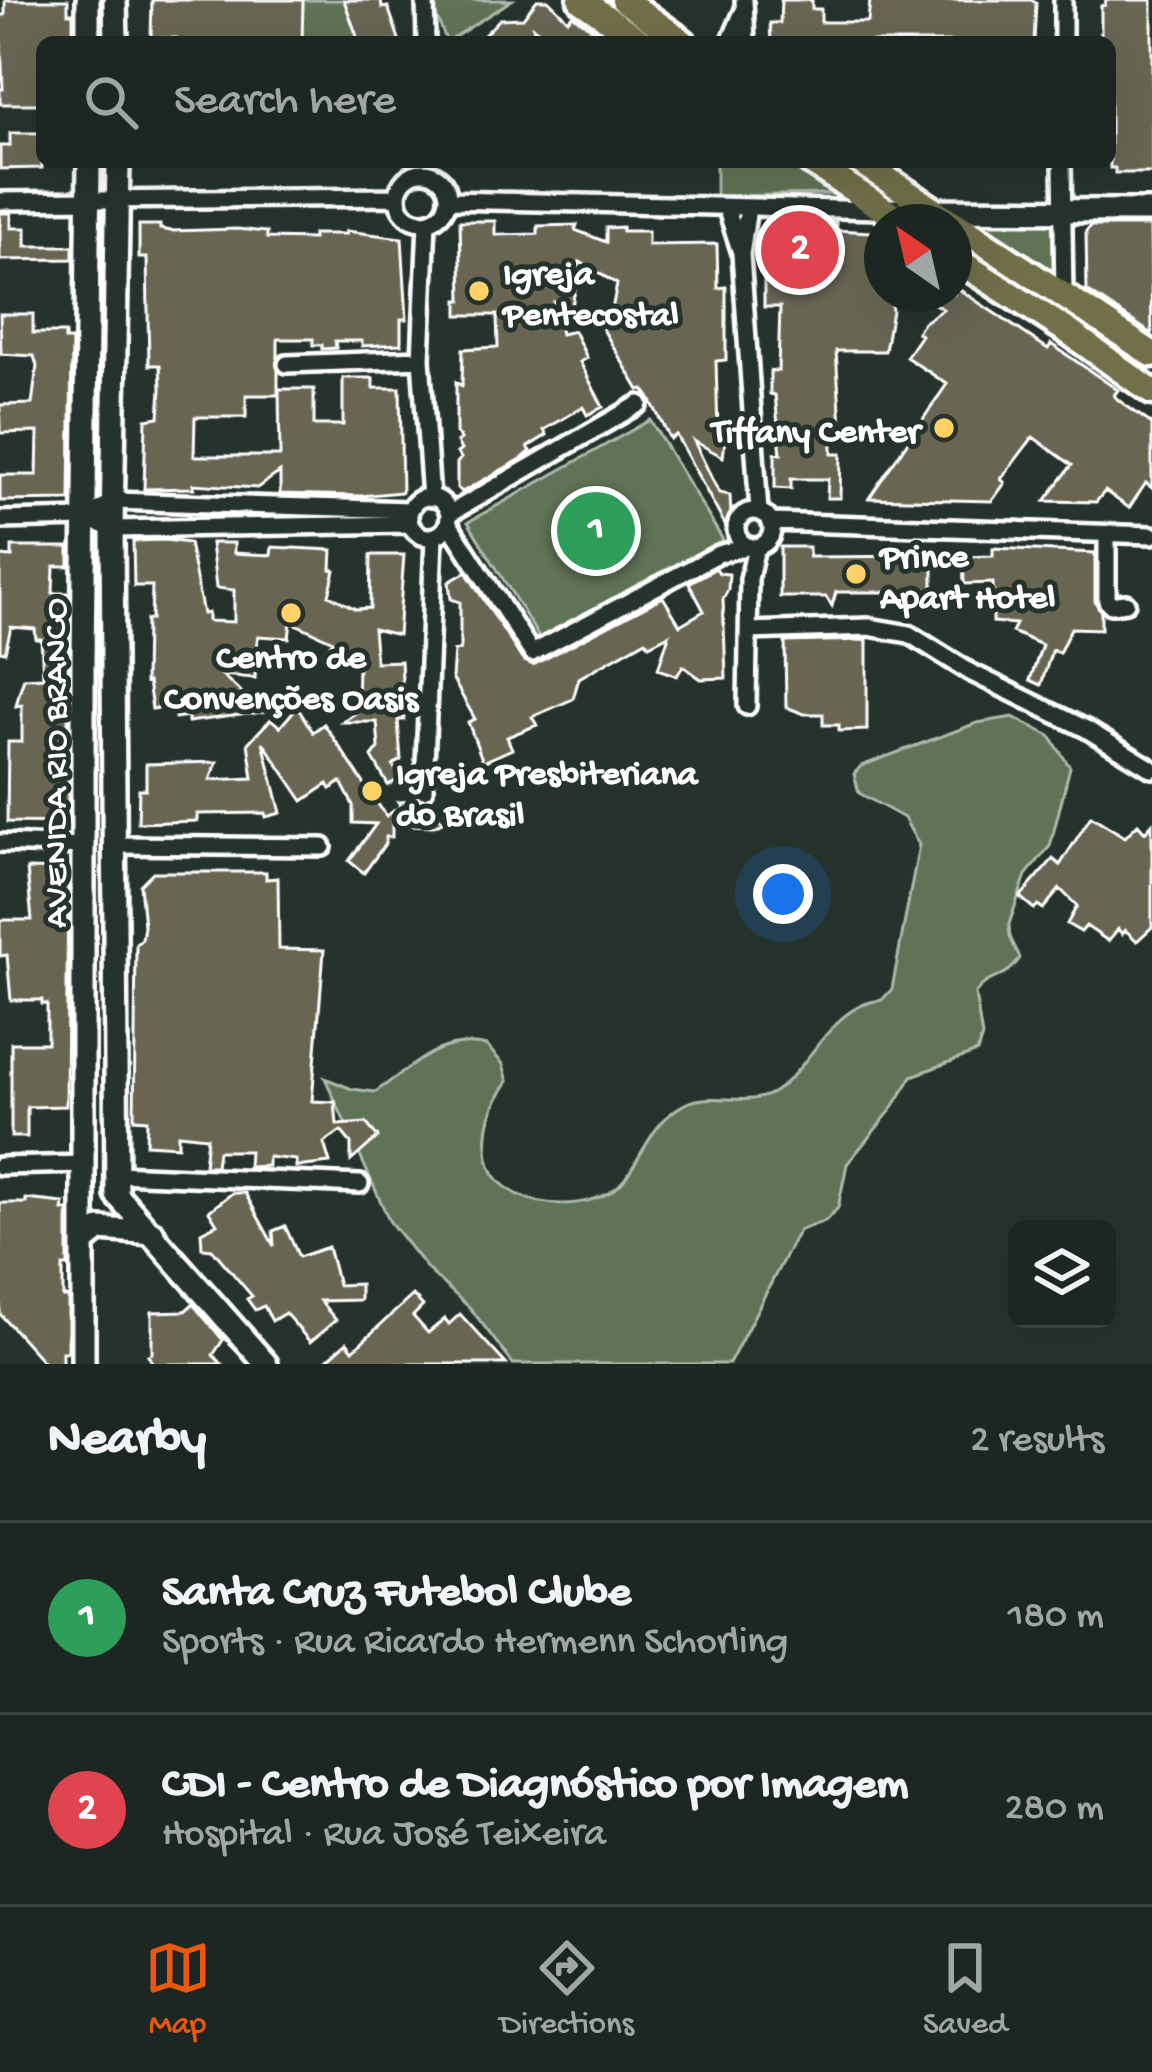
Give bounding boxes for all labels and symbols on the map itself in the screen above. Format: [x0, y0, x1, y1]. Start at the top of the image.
north arrow [864, 204, 972, 312]
pin: 2 [761, 205, 839, 295]
place label: Igreja Pentecostal [501, 255, 679, 339]
marker: Igreja Pentecostal [466, 278, 492, 304]
place label: Tiffany Center [709, 413, 923, 456]
marker: Tiffany Center [931, 415, 957, 441]
pin: 1 [557, 486, 635, 576]
place label: Prince Apart Hotel [878, 538, 1055, 622]
marker: Prince Apart Hotel [843, 561, 869, 587]
street label: AVENIDA RIO BRANCO [37, 598, 80, 928]
marker: Centro de Convenções Oasis [278, 600, 304, 626]
place label: Centro de Convenções Oasis [164, 639, 420, 723]
place label: Igreja Presbiteriana do Brasil [396, 755, 700, 839]
marker: Igreja Presbiteriana do Brasil [359, 778, 385, 804]
your location [753, 864, 813, 924]

